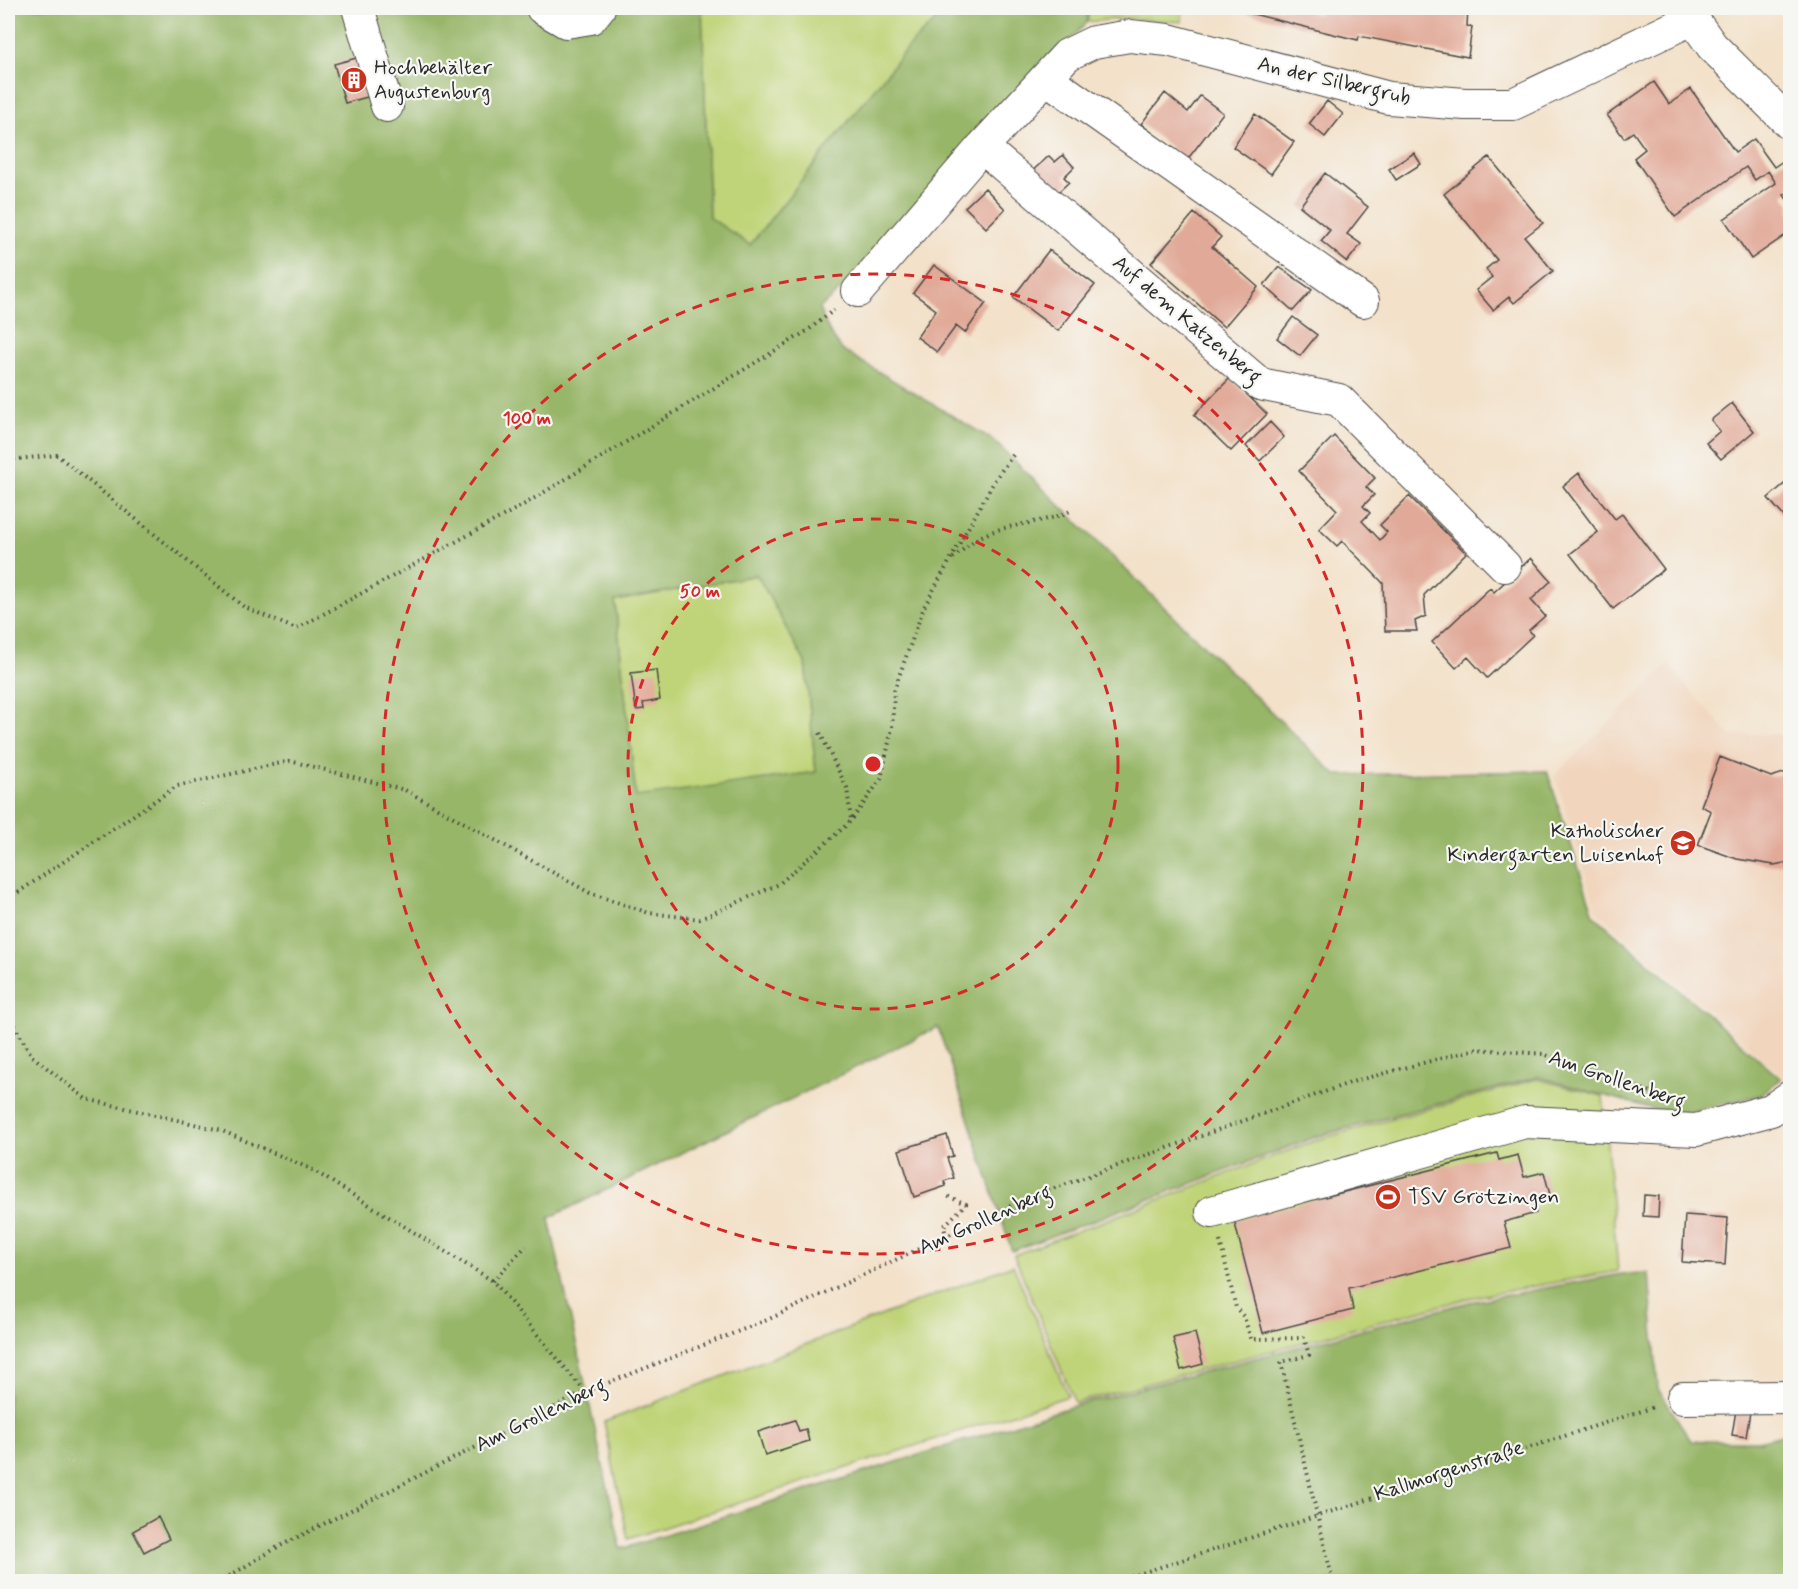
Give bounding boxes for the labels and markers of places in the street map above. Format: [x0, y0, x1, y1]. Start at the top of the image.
place label: Hochbehälter Augustenburg [374, 54, 492, 106]
building icon: Hochbehälter Augustenburg [339, 65, 369, 95]
centre of rings [863, 754, 883, 774]
place label: Katholischer Kindergarten Luisenhof [1447, 817, 1664, 871]
school or university icon: Katholischer Kindergarten Luisenhof [1668, 828, 1698, 858]
sports icon: TSV Grötzingen [1373, 1182, 1403, 1212]
place label: TSV Grötzingen [1408, 1183, 1559, 1211]

